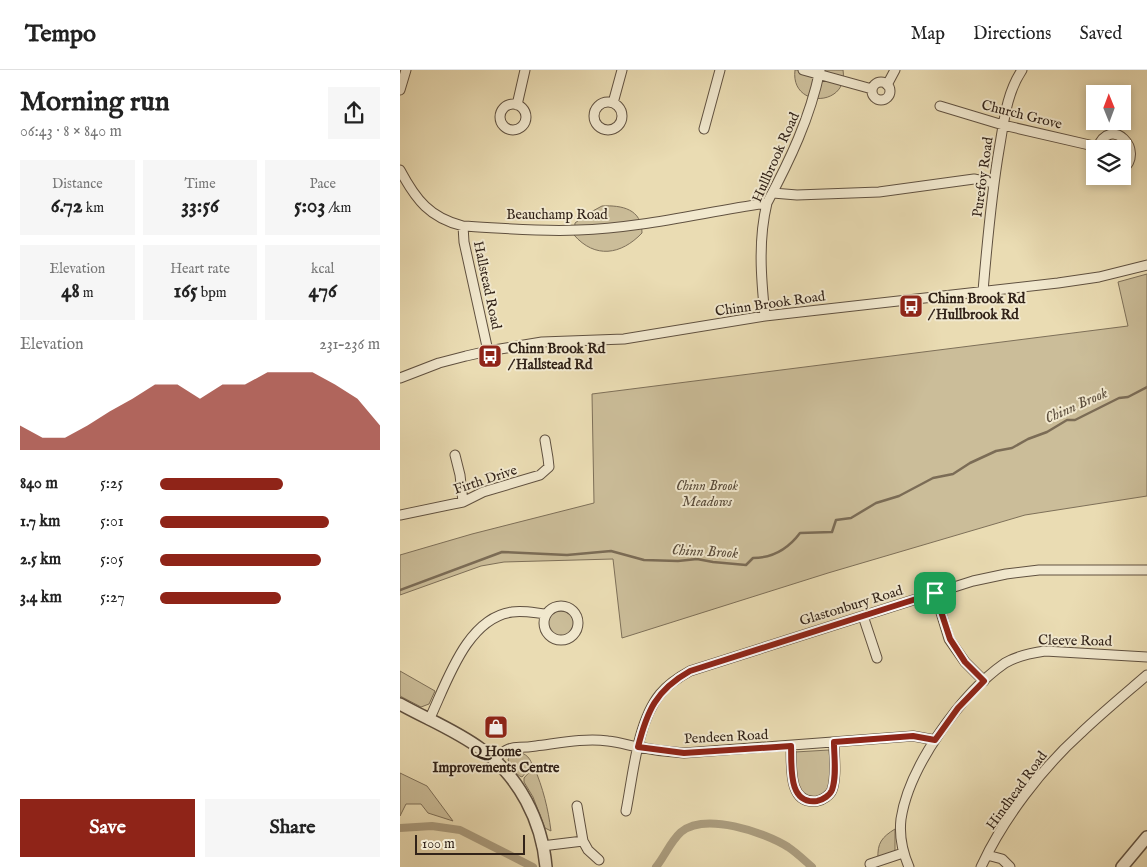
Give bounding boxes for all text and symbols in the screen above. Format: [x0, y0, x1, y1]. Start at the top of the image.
text: Tempo [25, 19, 96, 50]
text: Map [911, 23, 945, 46]
text: Directions [973, 23, 1051, 46]
text: Saved [1079, 23, 1122, 46]
text: Morning run [20, 85, 170, 120]
north arrow [1086, 85, 1131, 130]
map controls [1086, 85, 1131, 185]
button: share [328, 87, 380, 139]
street label: Church Grove [980, 96, 1065, 134]
street label: Hullbrook Road [748, 109, 804, 205]
text: 06:43 · 8 × 840 m [20, 122, 122, 142]
street label: Purefoy Road [968, 135, 998, 218]
button: layers [1086, 140, 1131, 185]
text: Distance [52, 175, 103, 193]
text: Time [184, 175, 216, 193]
text: Pace [309, 175, 336, 193]
text: 6.72 [51, 193, 83, 220]
text: 33:56 [181, 193, 219, 220]
text: 5:03 [294, 193, 325, 220]
text: km [83, 199, 104, 217]
text: /km [325, 199, 351, 217]
street label: Beauchamp Road [506, 206, 608, 224]
street label: Hallstead Road [469, 239, 505, 332]
text: Elevation [50, 260, 105, 278]
text: Heart rate [170, 260, 230, 278]
text: kcal [311, 260, 334, 278]
text: 48 [61, 278, 80, 305]
text: 165 [173, 278, 198, 305]
text: 476 [308, 278, 337, 305]
text: m [80, 284, 94, 302]
text: bpm [198, 284, 227, 302]
street label: Chinn Brook Road [714, 287, 827, 321]
place label: Chinn Brook Rd / Hullbrook Rd [927, 290, 1026, 324]
bus stop icon: Chinn Brook Rd / Hullbrook Rd [898, 293, 924, 319]
text: Elevation [20, 335, 83, 355]
text: 231–236 m [319, 335, 380, 355]
place label: Chinn Brook Rd / Hallstead Rd [507, 340, 606, 374]
bus stop icon: Chinn Brook Rd / Hallstead Rd [477, 343, 503, 369]
water label: Chinn Brook [1042, 383, 1111, 428]
street label: Firth Drive [451, 461, 520, 499]
text: 840 m [20, 474, 58, 494]
text: 5:25 [100, 474, 123, 494]
park label: Chinn Brook Meadows [676, 477, 739, 511]
text: 1.7 km [20, 512, 60, 532]
text: 5:01 [100, 512, 124, 532]
water label: Chinn Brook [671, 540, 739, 563]
text: 2.5 km [20, 550, 61, 570]
text: 5:05 [100, 550, 124, 570]
pin [914, 572, 956, 614]
icon: arrive [921, 579, 949, 607]
street label: Glastonbury Road [797, 582, 906, 630]
text: 3.4 km [20, 588, 62, 608]
text: 5:27 [100, 588, 125, 608]
street label: Cleeve Road [1038, 631, 1113, 651]
shop icon: Q Home Improvements Centre [483, 714, 509, 740]
street label: Pendeen Road [683, 726, 769, 748]
place label: Q Home Improvements Centre [432, 743, 560, 777]
street label: Hindhead Road [982, 747, 1052, 833]
button: Save [20, 799, 195, 857]
button: Share [205, 799, 380, 857]
scale bar [415, 832, 525, 855]
text: 100 m [422, 835, 455, 853]

